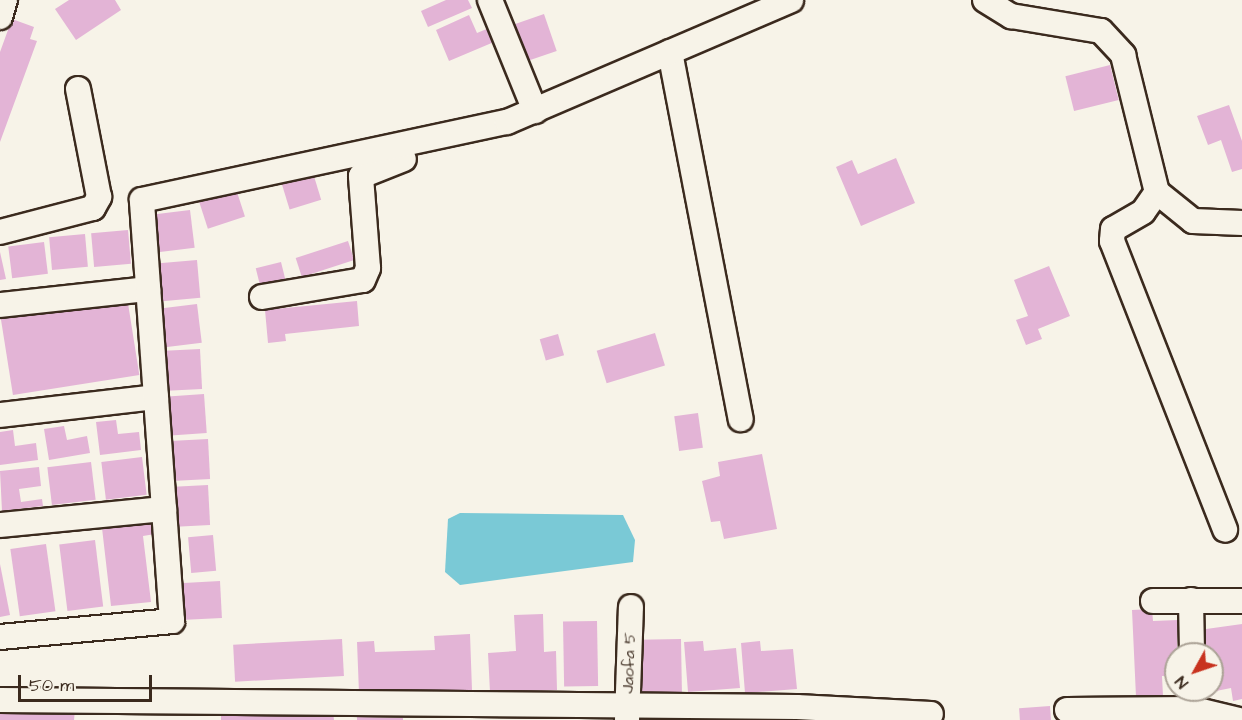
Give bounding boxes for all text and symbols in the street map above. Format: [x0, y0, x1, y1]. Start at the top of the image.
street label: Jaofa 5 [618, 632, 640, 694]
north arrow [1164, 642, 1224, 702]
scale bar [21, 663, 154, 701]
text: N [1170, 671, 1193, 693]
text: 50 m [29, 673, 74, 698]

